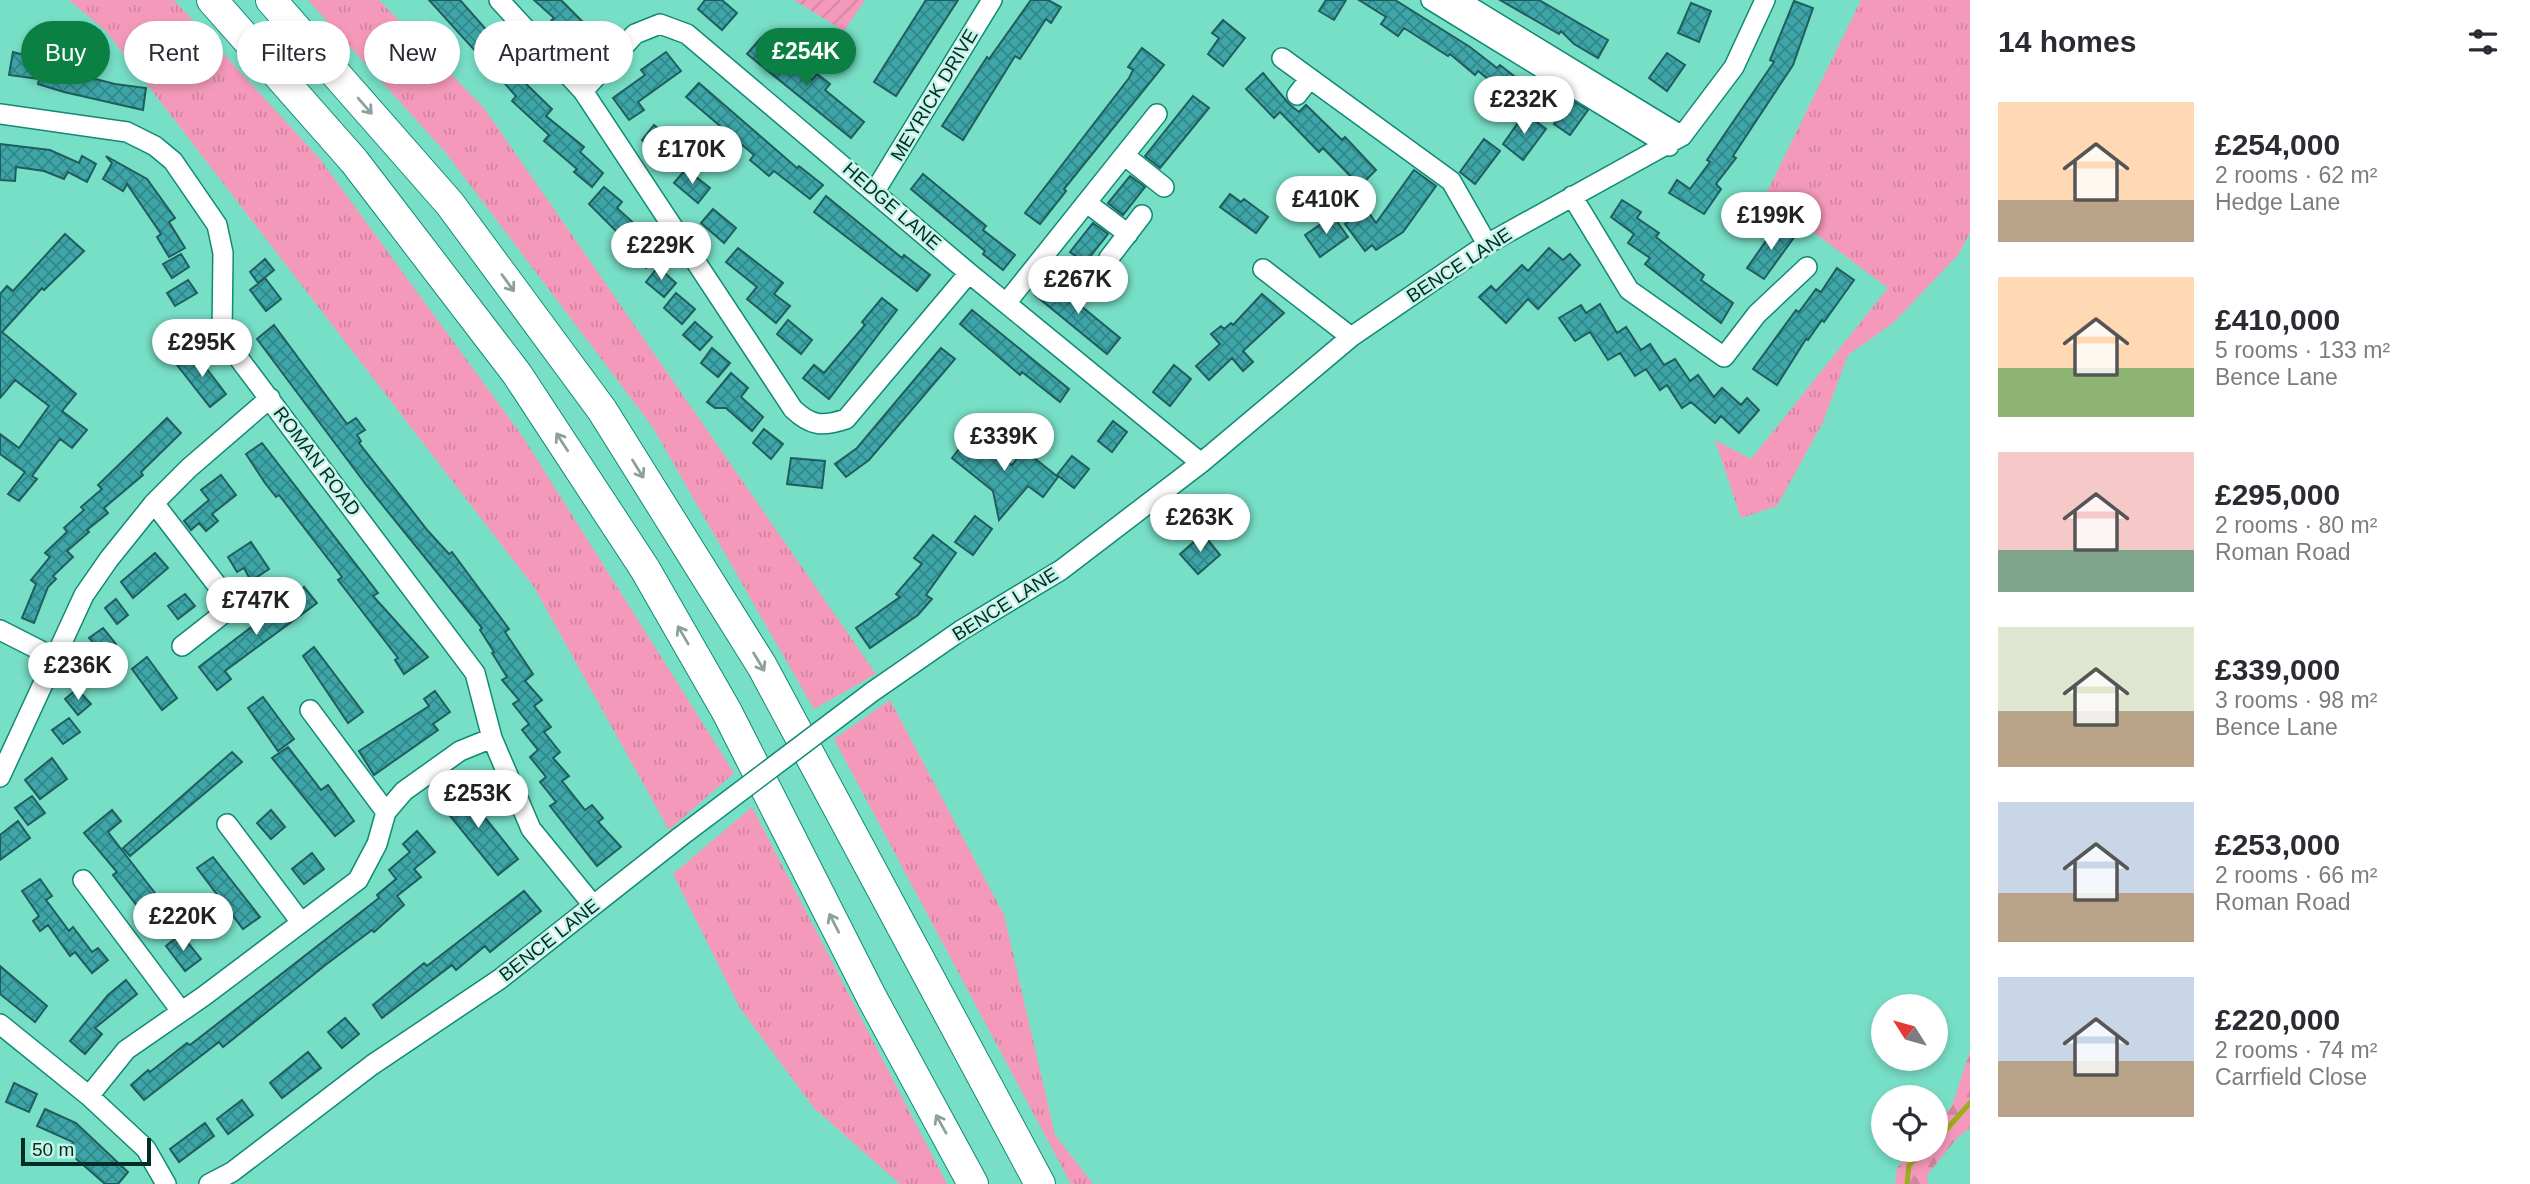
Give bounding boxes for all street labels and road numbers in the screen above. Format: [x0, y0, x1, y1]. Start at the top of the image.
street label: MEYRICK DRIVE [886, 25, 982, 165]
street label: HEDGE LANE [839, 158, 945, 254]
street label: BENCE LANE [1403, 223, 1515, 307]
street label: ROMAN ROAD [269, 402, 365, 520]
street label: BENCE LANE [948, 563, 1062, 645]
street label: BENCE LANE [495, 895, 603, 985]

